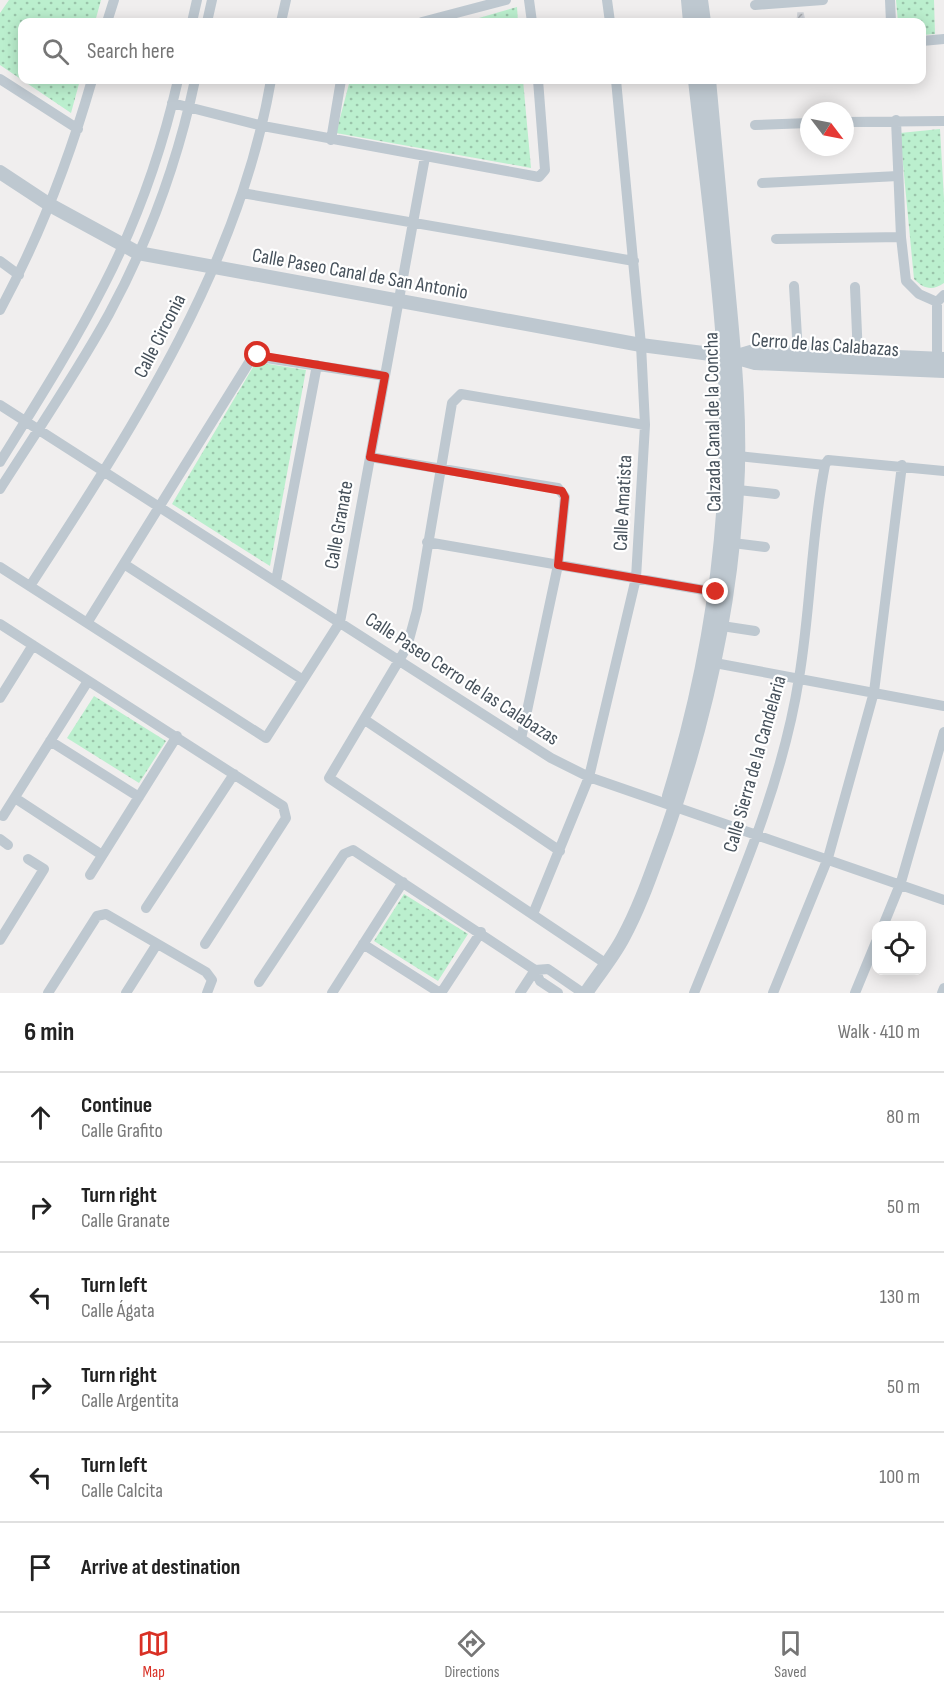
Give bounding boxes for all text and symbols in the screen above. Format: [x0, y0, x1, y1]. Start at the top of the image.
search box [18, 18, 926, 84]
icon: search [39, 35, 72, 68]
text: Search here [87, 38, 174, 65]
north arrow [800, 102, 854, 156]
street label: Calle Paseo Canal de San Antonio [250, 243, 470, 305]
street label: Calle Circonia [129, 290, 191, 382]
street label: Cerro de las Calabazas [750, 328, 900, 362]
street label: Calzada Canal de la Concha [699, 332, 727, 512]
route start [244, 341, 270, 367]
street label: Calle Amatista [609, 454, 637, 552]
street label: Calle Granate [319, 479, 359, 571]
route end [702, 578, 728, 604]
street label: Calle Paseo Cerro de las Calabazas [361, 607, 563, 751]
street label: Calle Sierra de la Candelaria [718, 673, 792, 855]
map controls [872, 921, 926, 975]
button: locate [872, 921, 926, 975]
text: 6 min [24, 1017, 74, 1048]
text: Walk · 410 m [838, 1020, 920, 1044]
text: Continue [81, 1092, 152, 1119]
icon: ahead [24, 1101, 57, 1134]
text: 80 m [886, 1105, 920, 1129]
text: Calle Grafito [81, 1119, 163, 1143]
text: Turn right [81, 1182, 157, 1209]
icon: right [24, 1191, 57, 1224]
text: 50 m [887, 1195, 920, 1219]
text: Calle Granate [81, 1209, 170, 1233]
text: Turn left [81, 1272, 147, 1299]
icon: left [24, 1281, 57, 1314]
text: 130 m [880, 1285, 920, 1309]
text: Calle Ágata [81, 1299, 155, 1323]
text: Turn right [81, 1362, 157, 1389]
icon: right [24, 1371, 57, 1404]
text: 50 m [887, 1375, 920, 1399]
text: Calle Argentita [81, 1389, 179, 1413]
text: Turn left [81, 1452, 147, 1479]
icon: left [24, 1461, 57, 1494]
text: 100 m [879, 1465, 920, 1489]
text: Calle Calcita [81, 1479, 163, 1503]
icon: arrive [24, 1551, 57, 1584]
text: Arrive at destination [81, 1554, 240, 1581]
tab: Map [137, 1627, 170, 1682]
tab: Directions [444, 1627, 500, 1682]
tab: Saved [774, 1627, 807, 1682]

